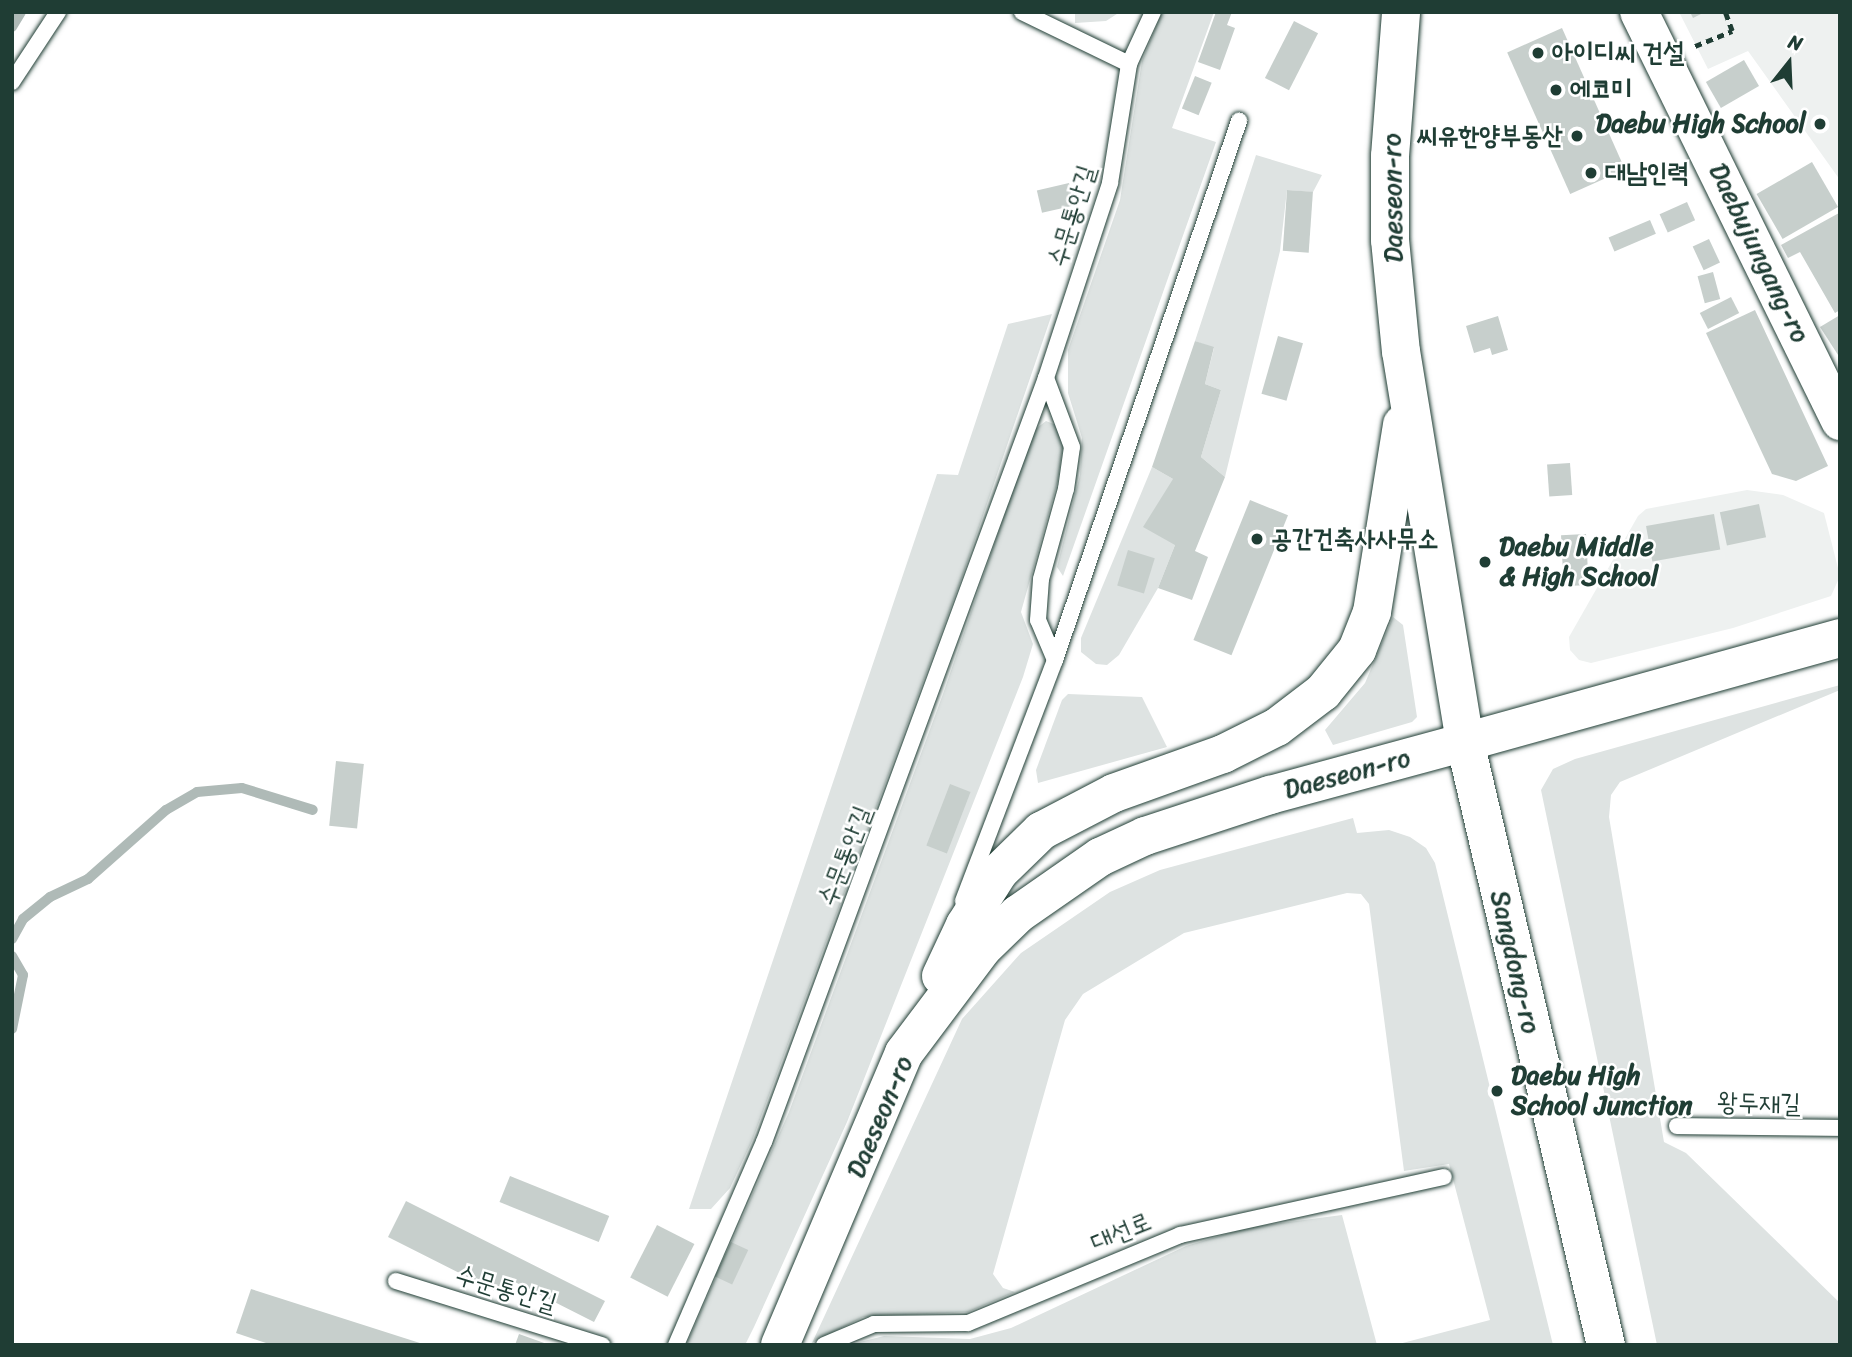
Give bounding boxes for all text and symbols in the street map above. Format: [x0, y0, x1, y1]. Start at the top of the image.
text: N [1784, 25, 1807, 60]
north arrow [1754, 28, 1824, 98]
place label: 아이디씨 건설 [1552, 37, 1684, 69]
marker: 아이디씨 건설 [1530, 45, 1546, 61]
place label: 에코미 [1570, 74, 1633, 106]
marker: 에코미 [1548, 82, 1564, 98]
place label: Daebu High School [1593, 108, 1806, 140]
marker: Daebu High School [1812, 116, 1828, 132]
place label: 씨유한양부동산 [1417, 120, 1563, 152]
marker: 씨유한양부동산 [1569, 128, 1585, 144]
street label: Daeseon-ro [1376, 133, 1410, 263]
place label: 대남인력 [1605, 157, 1689, 189]
street label: Daebujungang-ro [1702, 158, 1816, 348]
street label: 수문통안길 [1042, 161, 1102, 271]
marker: 대남인력 [1583, 165, 1599, 181]
place label: 공간건축사사무소 [1271, 523, 1438, 555]
marker: 공간건축사사무소 [1249, 531, 1265, 547]
place label: Daebu Middle & High School [1499, 531, 1658, 592]
marker: Daebu Middle & High School [1477, 554, 1493, 570]
street label: Daeseon-ro [1280, 742, 1414, 806]
street label: 수문통안길 [812, 802, 878, 910]
street label: Sangdong-ro [1483, 887, 1547, 1037]
street label: Daeseon-ro [840, 1051, 920, 1183]
place label: Daebu High School Junction [1511, 1060, 1692, 1122]
marker: Daebu High School Junction [1489, 1083, 1505, 1099]
street label: 왕두재길 [1717, 1087, 1801, 1119]
street label: 대선로 [1086, 1206, 1156, 1258]
street label: 수문통안길 [451, 1259, 561, 1319]

